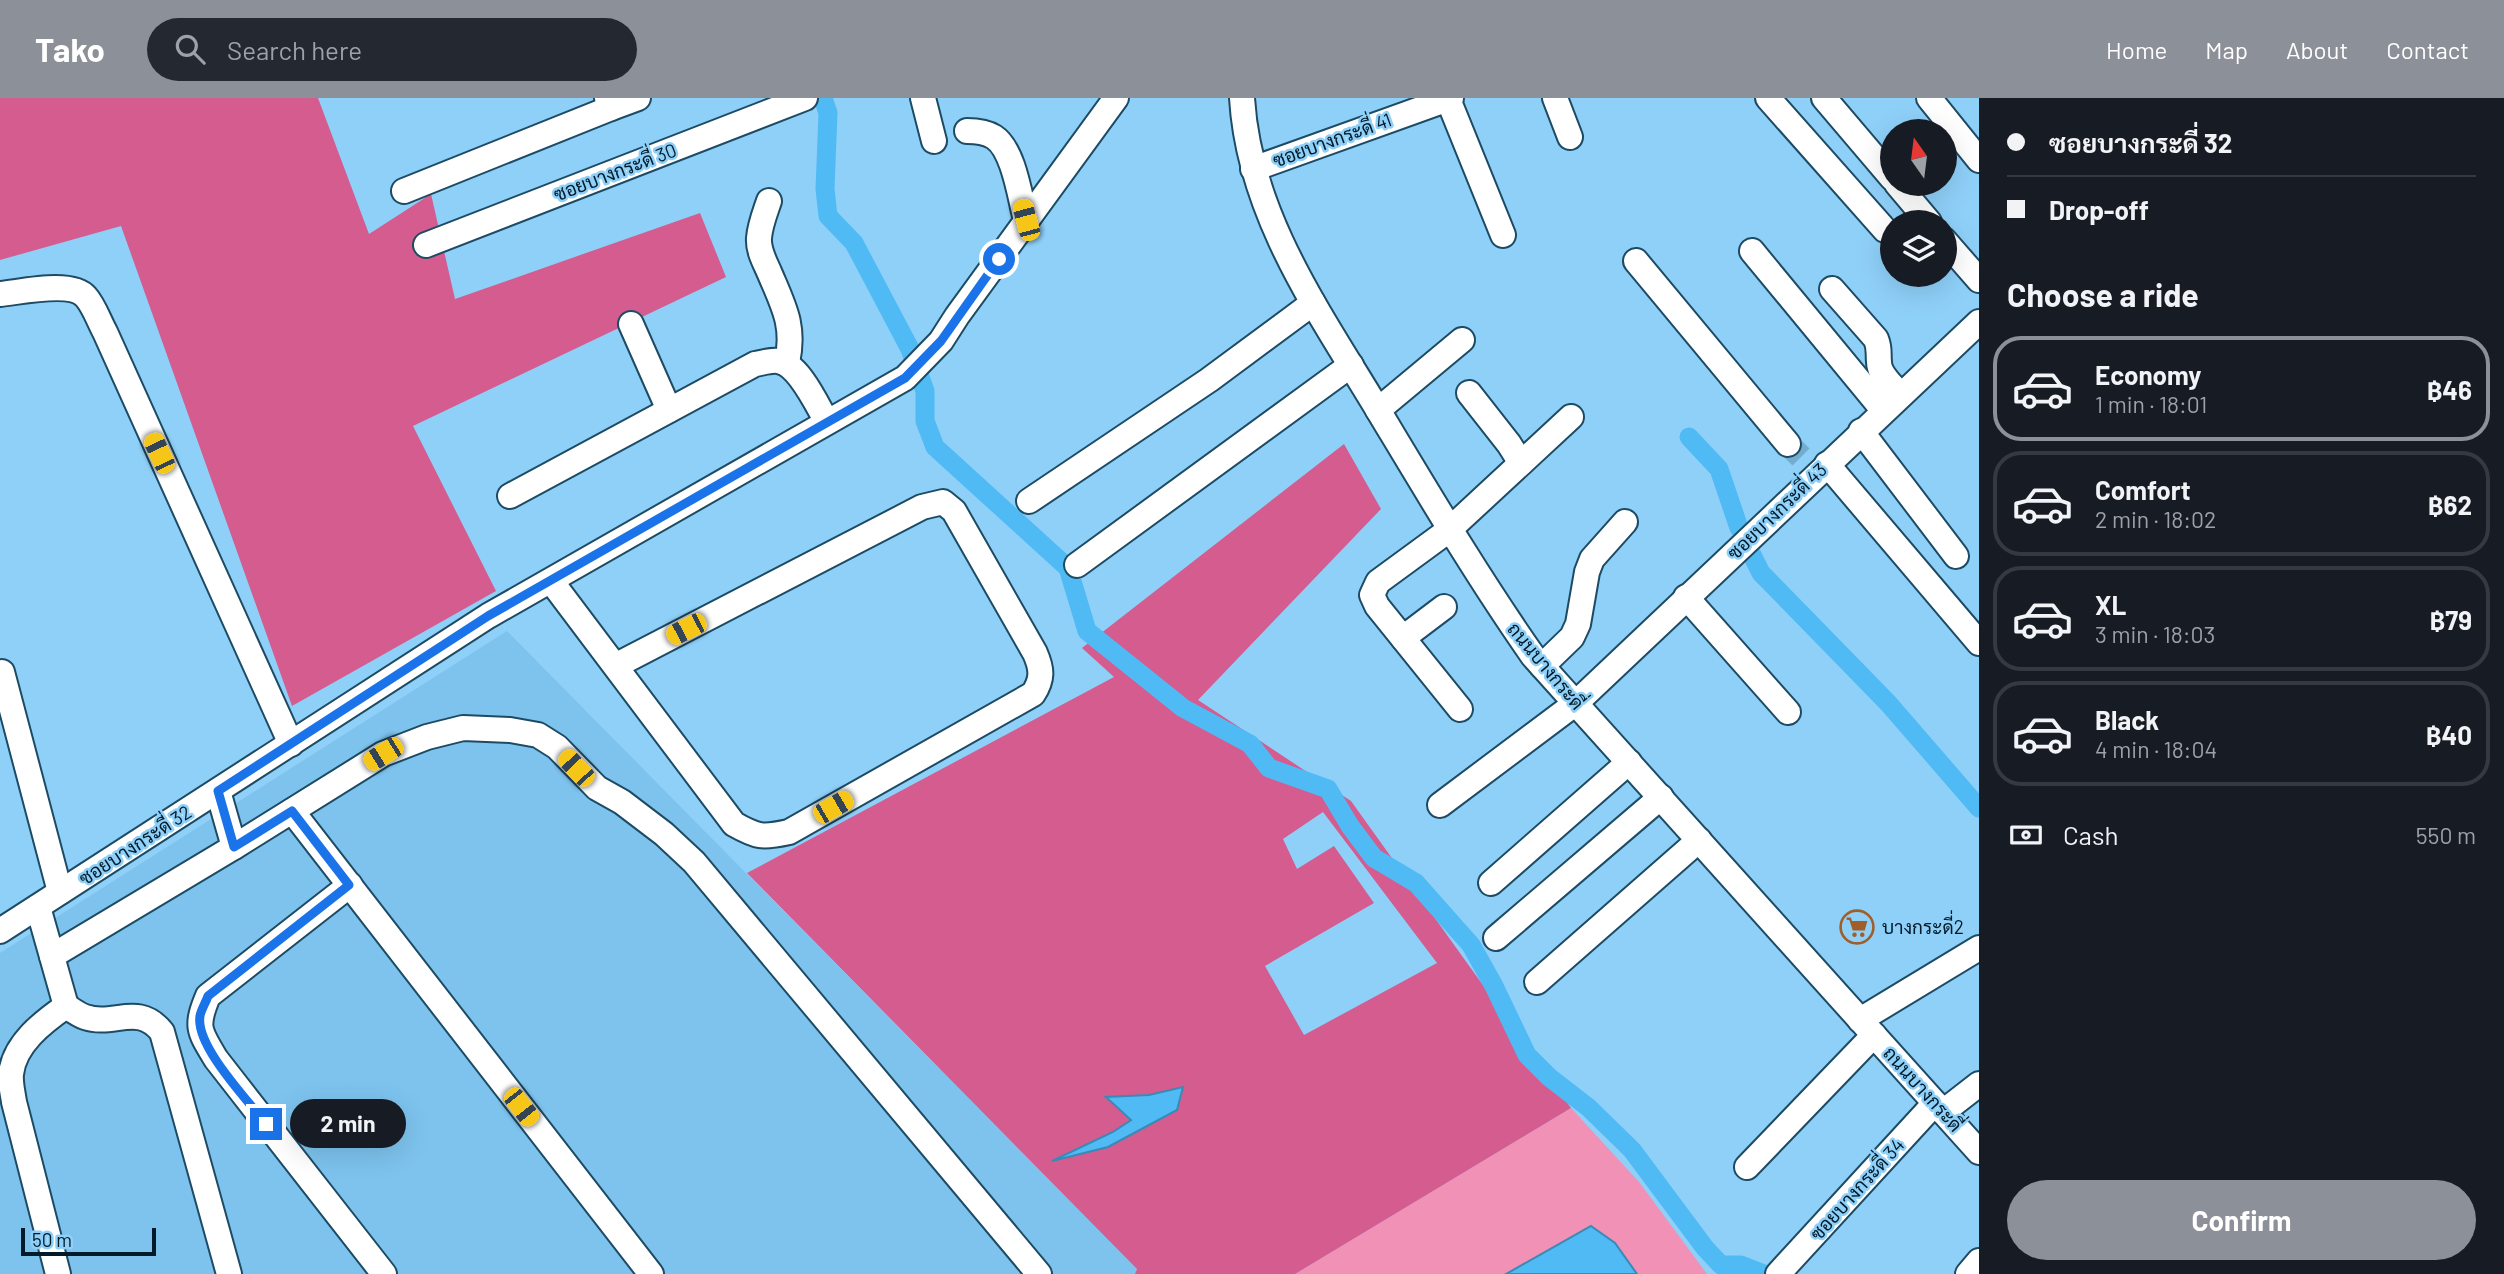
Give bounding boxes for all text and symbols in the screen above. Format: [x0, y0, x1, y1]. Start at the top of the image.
search box [147, 18, 637, 81]
text: Tako [35, 29, 105, 69]
icon: search [171, 30, 209, 68]
text: Search here [227, 34, 362, 65]
text: Home [2106, 35, 2167, 64]
text: Map [2205, 35, 2248, 64]
text: About [2286, 35, 2348, 64]
text: Contact [2386, 35, 2469, 64]
street label: ซอยบางกระดี่ 41 [1268, 103, 1394, 172]
north arrow [1880, 119, 1956, 196]
map controls [1880, 119, 1957, 287]
text: ซอยบางกระดี่ 32 [2049, 127, 2232, 158]
street label: ซอยบางกระดี่ 30 [548, 133, 679, 206]
text: Drop-off [2049, 194, 2149, 225]
car [1011, 197, 1042, 243]
button: layers [1880, 210, 1957, 287]
route start [983, 243, 1015, 275]
text: Choose a ride [2007, 275, 2199, 313]
icon: car [2011, 357, 2074, 420]
text: Economy [2095, 359, 2201, 390]
text: ฿46 [2427, 374, 2472, 405]
text: 1 min · 18:01 [2095, 390, 2207, 418]
car [141, 430, 178, 476]
street label: ซอยบางกระดี่ 43 [1719, 454, 1831, 564]
icon: car [2011, 472, 2074, 535]
text: Comfort [2095, 474, 2191, 505]
text: ฿62 [2428, 489, 2472, 520]
text: 2 min · 18:02 [2095, 505, 2216, 533]
icon: car [2011, 587, 2074, 650]
text: XL [2095, 589, 2126, 620]
text: ฿79 [2430, 604, 2472, 635]
car [663, 610, 710, 648]
street label: ถนนบางกระดี่ [1503, 614, 1593, 714]
text: 3 min · 18:03 [2095, 620, 2215, 648]
icon: car [2011, 702, 2074, 765]
text: Black [2095, 704, 2159, 735]
text: ฿40 [2426, 719, 2472, 750]
car [360, 734, 407, 774]
text: 4 min · 18:04 [2095, 735, 2217, 763]
car [554, 745, 599, 791]
car [810, 787, 857, 827]
street label: ซอยบางกระดี่ 32 [72, 796, 195, 889]
icon: cash [2007, 816, 2045, 854]
text: Cash [2063, 819, 2118, 850]
text: 550 m [2416, 821, 2476, 849]
supermarket icon: บางกระดี่2 [1838, 908, 1876, 946]
place label: บางกระดี่2 [1882, 910, 1964, 938]
street label: ถนนบางกระดี่ [1879, 1038, 1971, 1136]
car [500, 1084, 543, 1130]
callout: 2 min [290, 1100, 406, 1148]
route end [250, 1108, 282, 1140]
text: 2 min [320, 1109, 376, 1137]
street label: ซอยบางกระดี่ 34 [1801, 1130, 1908, 1244]
button: Confirm [2007, 1180, 2476, 1260]
scale bar [21, 1225, 156, 1257]
text: 50 m [32, 1228, 72, 1251]

